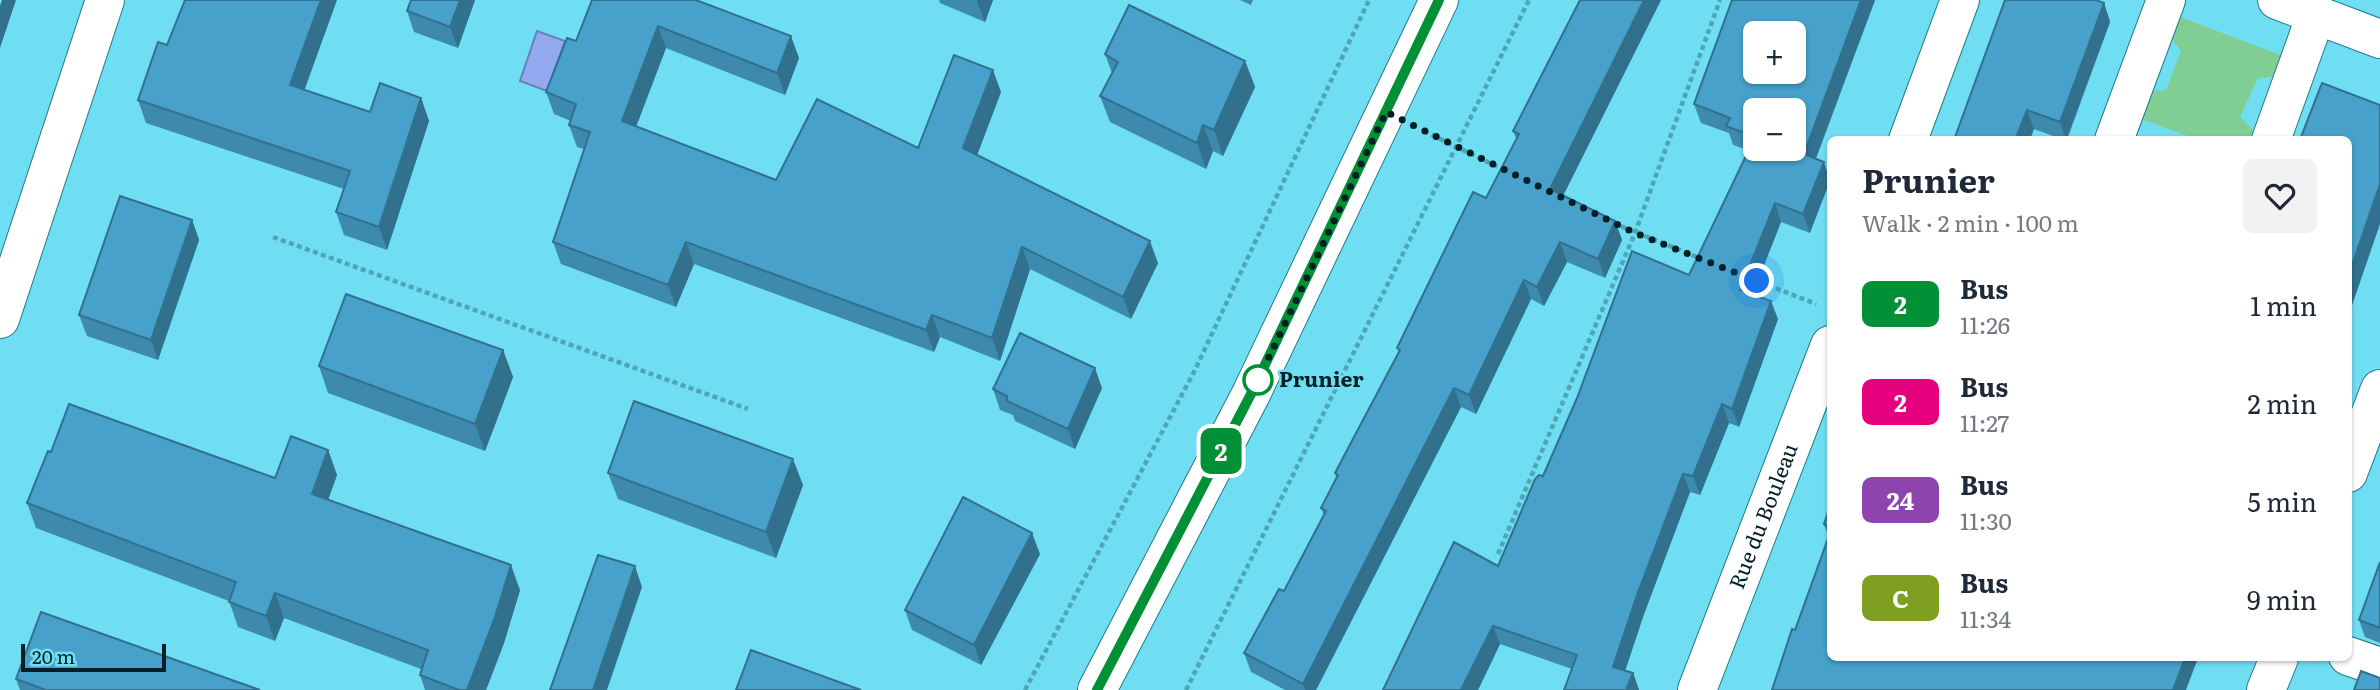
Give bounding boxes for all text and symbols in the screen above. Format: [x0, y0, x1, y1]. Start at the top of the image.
map controls [1743, 21, 1806, 161]
button: + [1743, 21, 1806, 84]
button: − [1743, 98, 1806, 161]
text: Prunier [1862, 154, 1995, 203]
button: heart [2243, 159, 2317, 233]
text: Walk · 2 min · 100 m [1862, 205, 2079, 239]
your location [1739, 263, 1774, 298]
text: Bus [1960, 268, 2008, 307]
text: 1 min [2250, 285, 2317, 324]
text: 2 [1894, 286, 1907, 321]
text: 11:26 [1960, 307, 2010, 341]
place label: Prunier [1279, 362, 1364, 393]
marker: Prunier [1243, 365, 1273, 395]
text: Bus [1960, 366, 2008, 405]
text: 2 min [2248, 383, 2317, 422]
text: 2 [1894, 384, 1907, 419]
text: 11:27 [1960, 405, 2009, 439]
line badge: 2 [1198, 428, 1244, 474]
text: 2 [1215, 433, 1227, 468]
street label: Rue du Bouleau [1719, 438, 1804, 593]
text: Bus [1960, 464, 2008, 503]
text: 5 min [2248, 481, 2317, 520]
text: 24 [1887, 482, 1914, 517]
text: 11:30 [1960, 503, 2012, 537]
text: Bus [1960, 562, 2008, 601]
text: 9 min [2247, 579, 2317, 618]
text: C [1892, 580, 1909, 615]
text: 11:34 [1960, 601, 2011, 635]
scale bar [21, 641, 166, 673]
text: 20 m [32, 642, 75, 670]

